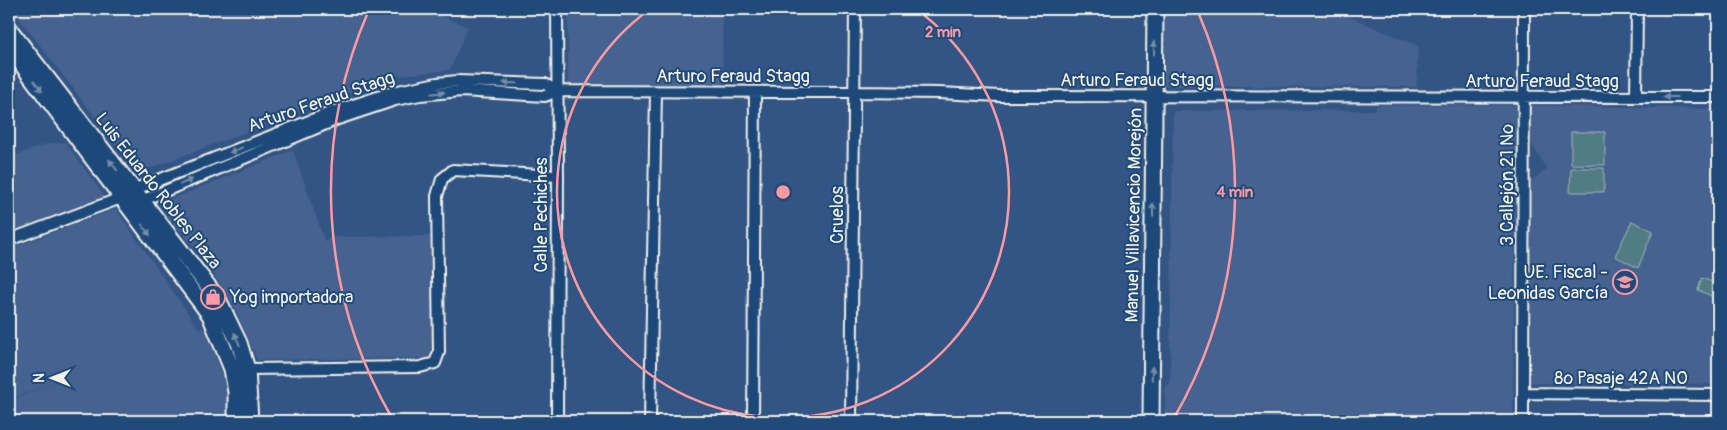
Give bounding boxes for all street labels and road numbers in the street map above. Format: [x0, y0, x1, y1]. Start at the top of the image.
street label: Arturo Feraud Stagg [656, 65, 810, 88]
street label: Arturo Feraud Stagg [245, 66, 397, 138]
street label: Arturo Feraud Stagg [1060, 69, 1214, 92]
street label: Arturo Feraud Stagg [1465, 70, 1619, 93]
street label: Manuel Villavicencio Morejón [1121, 107, 1147, 323]
street label: Luis Eduardo Robles Plaza [90, 108, 226, 274]
street label: 3 Callejón 21 No [1496, 124, 1519, 246]
street label: Calle Pechiches [530, 157, 553, 273]
street label: Cruelos [826, 186, 849, 244]
street label: 8º Pasaje 42A NO [1554, 367, 1688, 390]

